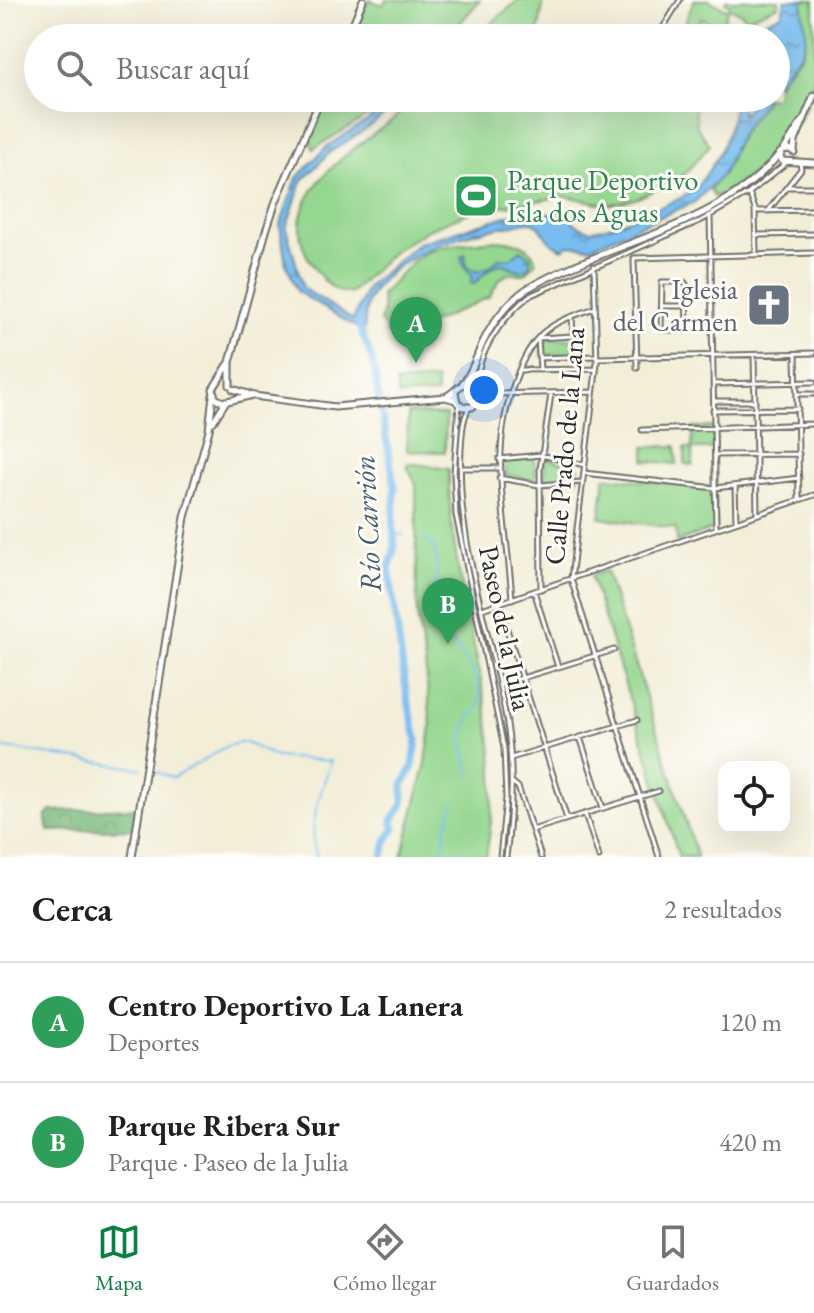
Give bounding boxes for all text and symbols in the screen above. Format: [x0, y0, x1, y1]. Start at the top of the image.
search box [24, 24, 790, 112]
icon: search [52, 46, 96, 90]
text: Buscar aquí [116, 49, 250, 88]
place label: Parque Deportivo Isla dos Aguas [507, 162, 698, 230]
sports icon: Parque Deportivo Isla dos Aguas [452, 172, 500, 220]
place label: Iglesia del Carmen [613, 271, 739, 339]
church icon: Iglesia del Carmen [745, 281, 793, 329]
pin: A [390, 297, 442, 363]
street label: Calle Prado de la Lana [536, 325, 592, 566]
your location [464, 370, 504, 410]
water label: Río Carrión [344, 454, 390, 594]
street label: Paseo de la Julia [471, 542, 541, 715]
pin: B [422, 578, 474, 644]
map controls [718, 761, 790, 833]
button: locate [718, 761, 790, 833]
text: Cerca [32, 887, 112, 931]
text: 2 resultados [664, 892, 782, 926]
text: Centro Deportivo La Lanera [108, 986, 463, 1025]
text: A [49, 1005, 67, 1039]
text: 120 m [719, 1005, 782, 1039]
text: Deportes [108, 1025, 200, 1059]
text: Parque Ribera Sur [108, 1106, 340, 1145]
text: B [50, 1125, 66, 1159]
text: 420 m [719, 1125, 782, 1159]
text: Parque · Paseo de la Julia [108, 1145, 349, 1179]
tab: Mapa [95, 1220, 143, 1297]
tab: Cómo llegar [333, 1220, 436, 1297]
tab: Guardados [626, 1220, 719, 1297]

